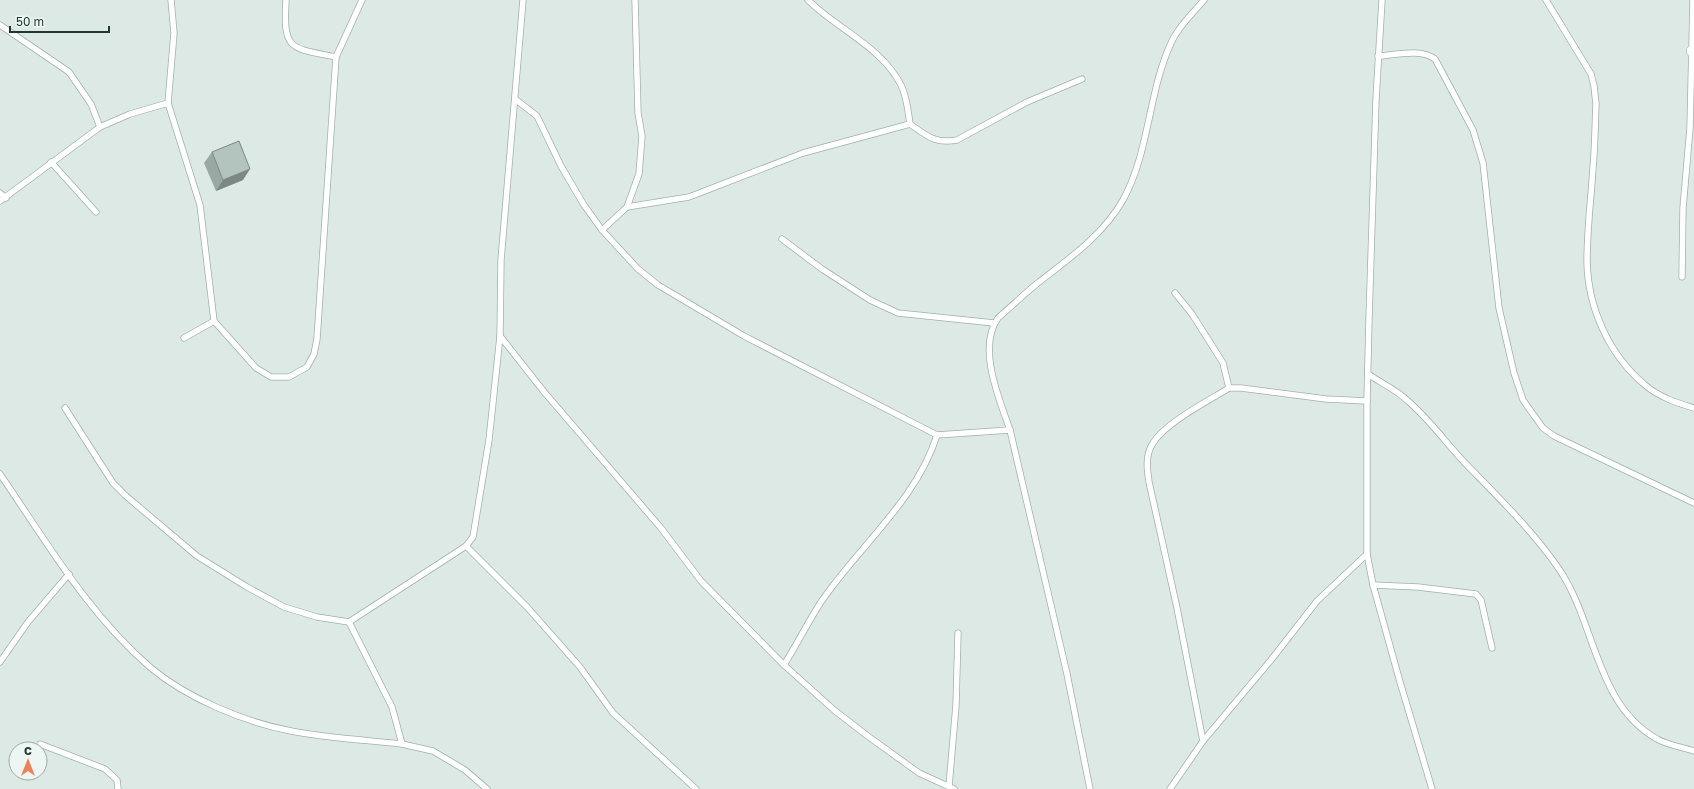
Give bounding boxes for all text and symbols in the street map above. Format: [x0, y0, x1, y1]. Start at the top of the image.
scale bar [10, 8, 109, 34]
text: 50 m [16, 14, 44, 29]
north arrow [8, 741, 48, 781]
text: С [24, 744, 32, 757]

